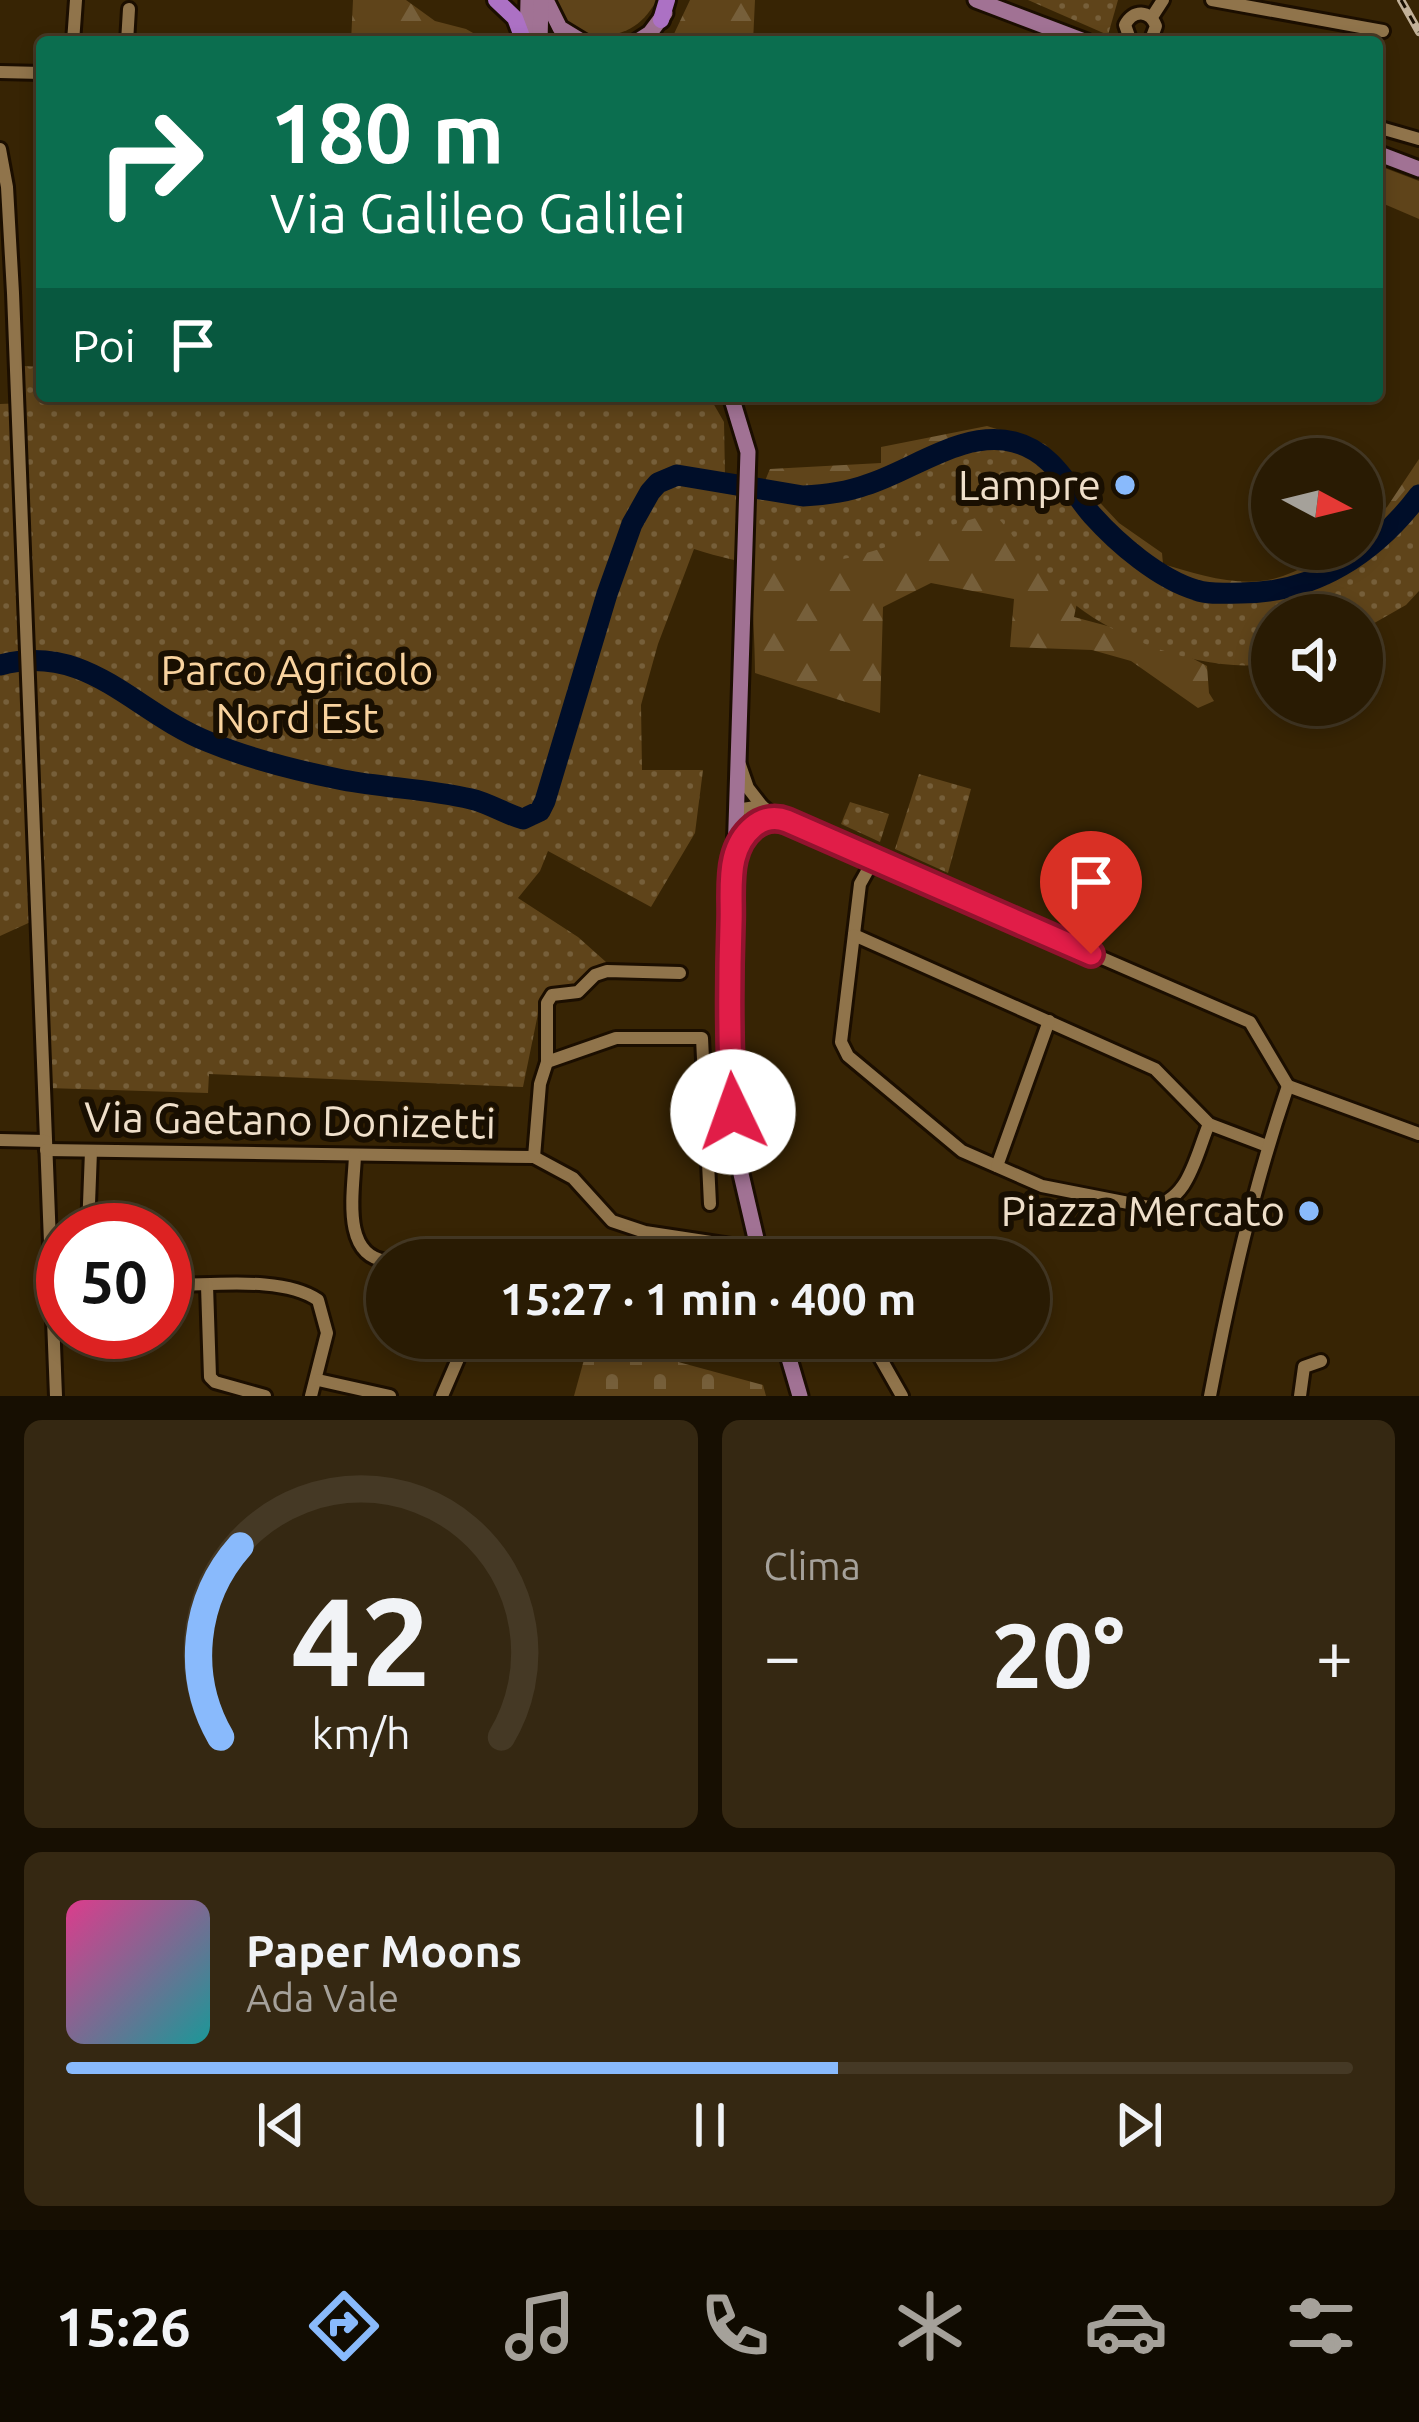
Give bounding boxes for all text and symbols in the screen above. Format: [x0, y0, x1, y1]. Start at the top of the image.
icon: right [72, 84, 228, 240]
text: 180 m [270, 85, 504, 179]
text: Via Galileo Galilei [270, 183, 686, 243]
icon: arrive [160, 312, 226, 378]
text: Poi [72, 320, 136, 371]
north arrow [1251, 438, 1383, 570]
map controls [1251, 438, 1383, 726]
place label: Lampre [958, 461, 1101, 508]
marker: Lampre [1112, 472, 1138, 498]
button: sound [1251, 594, 1383, 726]
park label: Parco Agricolo Nord Est [161, 646, 433, 741]
pin [1040, 831, 1142, 954]
icon: arrive [1058, 849, 1124, 915]
position arrow [670, 1049, 796, 1175]
street label: Via Gaetano Donizetti [84, 1092, 496, 1147]
place label: Piazza Mercato [1001, 1187, 1285, 1234]
marker: Piazza Mercato [1296, 1198, 1322, 1224]
speed limit sign: 50 [36, 1203, 192, 1359]
text: 15:27 · 1 min · 400 m [500, 1273, 916, 1324]
text: Clima [764, 1544, 861, 1587]
text: 42 [290, 1570, 431, 1710]
text: 20° [992, 1604, 1125, 1705]
text: − [764, 1618, 801, 1692]
text: + [1316, 1618, 1353, 1692]
text: km/h [311, 1709, 410, 1757]
text: Paper Moons [246, 1925, 522, 1976]
text: Ada Vale [246, 1976, 399, 2019]
icon: previous [248, 2092, 314, 2158]
icon: pause [677, 2092, 743, 2158]
icon: next [1106, 2092, 1172, 2158]
icon: directions [302, 2284, 386, 2368]
icon: music [498, 2284, 582, 2368]
icon: phone [693, 2284, 777, 2368]
icon: climate [888, 2284, 972, 2368]
icon: car [1084, 2284, 1168, 2368]
icon: filters [1279, 2284, 1363, 2368]
text: 15:26 [56, 2296, 191, 2356]

